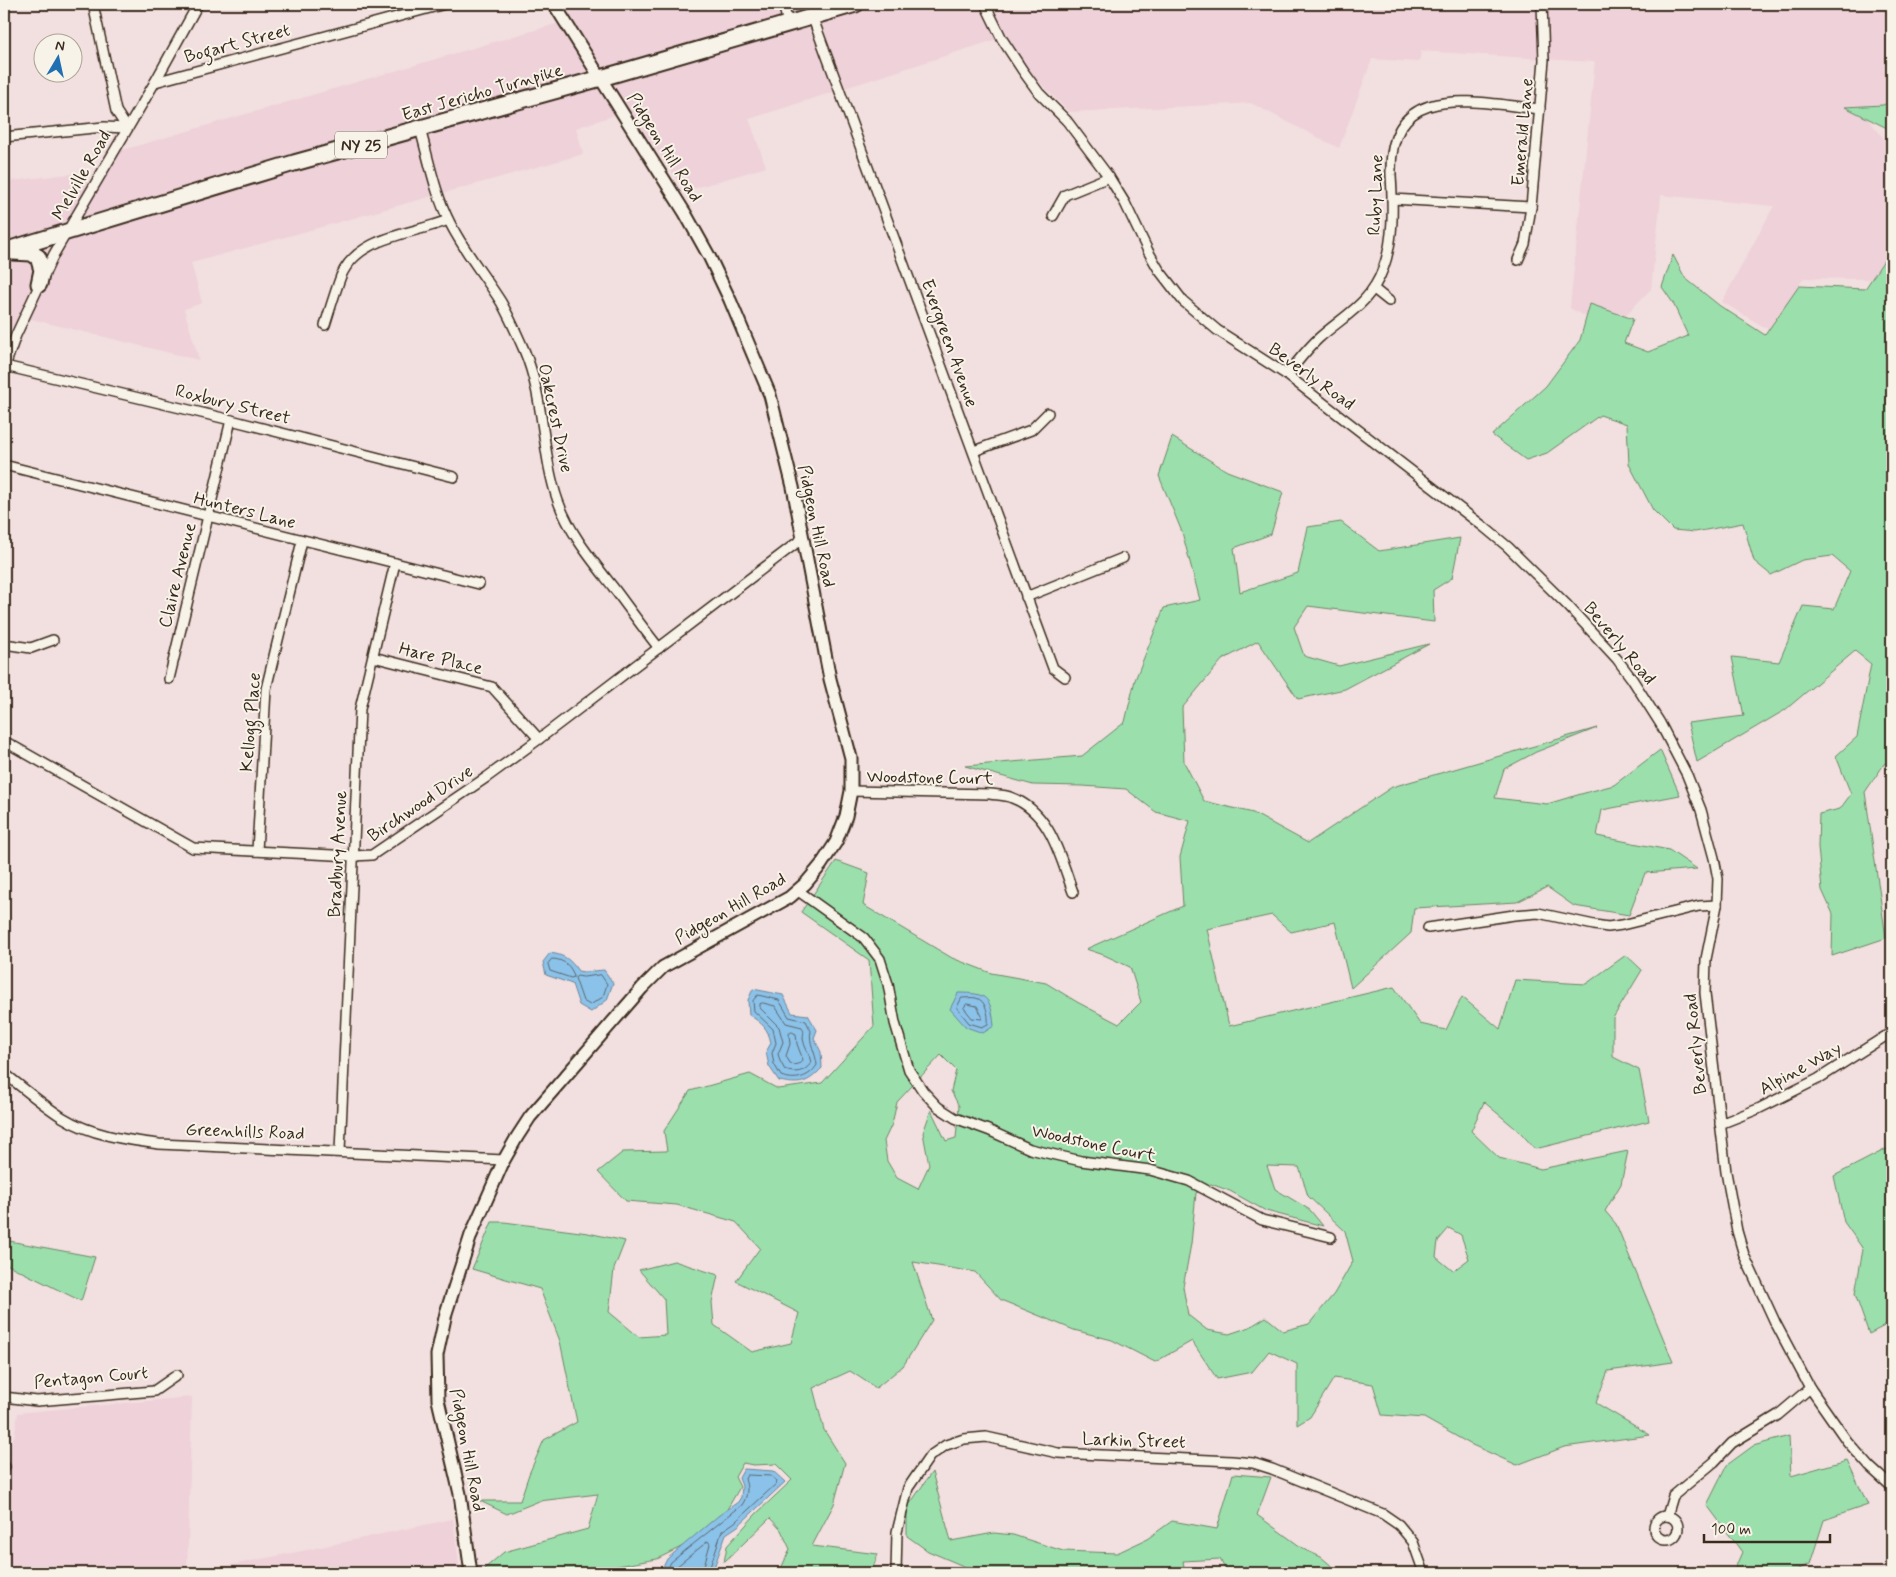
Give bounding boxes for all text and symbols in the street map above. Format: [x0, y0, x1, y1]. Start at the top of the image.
street label: Bogart Street [182, 18, 294, 72]
north arrow [32, 32, 82, 82]
text: N [54, 37, 66, 56]
street label: East Jericho Turnpike [399, 58, 566, 127]
street label: Emerald Lane [1506, 77, 1540, 187]
street label: Pidgeon Hill Road [620, 88, 707, 207]
street label: Melville Road [46, 126, 117, 225]
road number: NY 25 [335, 132, 387, 158]
street label: Ruby Lane [1363, 154, 1389, 236]
street label: Evergreen Avenue [914, 276, 983, 411]
street label: Beverly Road [1263, 337, 1359, 416]
street label: Oakcrest Drive [532, 361, 578, 475]
street label: Roxbury Street [173, 379, 293, 431]
street label: Pidgeon Hill Road [790, 463, 841, 590]
street label: Hunters Lane [191, 487, 298, 535]
street label: Claire Avenue [153, 520, 203, 631]
street label: Beverly Road [1578, 597, 1661, 690]
street label: Hare Place [396, 637, 485, 681]
street label: Kellogg Place [235, 671, 269, 773]
street label: Birchwood Drive [363, 760, 478, 848]
street label: Woodstone Court [866, 765, 994, 791]
street label: Bradbury Avenue [323, 790, 353, 918]
street label: Pidgeon Hill Road [670, 867, 791, 951]
street label: Beverly Road [1679, 992, 1713, 1095]
street label: Alpine Way [1755, 1036, 1846, 1101]
street label: Greenhills Road [185, 1118, 305, 1146]
street label: Woodstone Court [1029, 1119, 1159, 1169]
street label: Pentagon Court [33, 1361, 149, 1395]
street label: Pidgeon Hill Road [442, 1387, 491, 1514]
street label: Larkin Street [1082, 1427, 1186, 1455]
scale bar [1704, 1512, 1830, 1544]
text: 100 m [1711, 1520, 1751, 1540]

